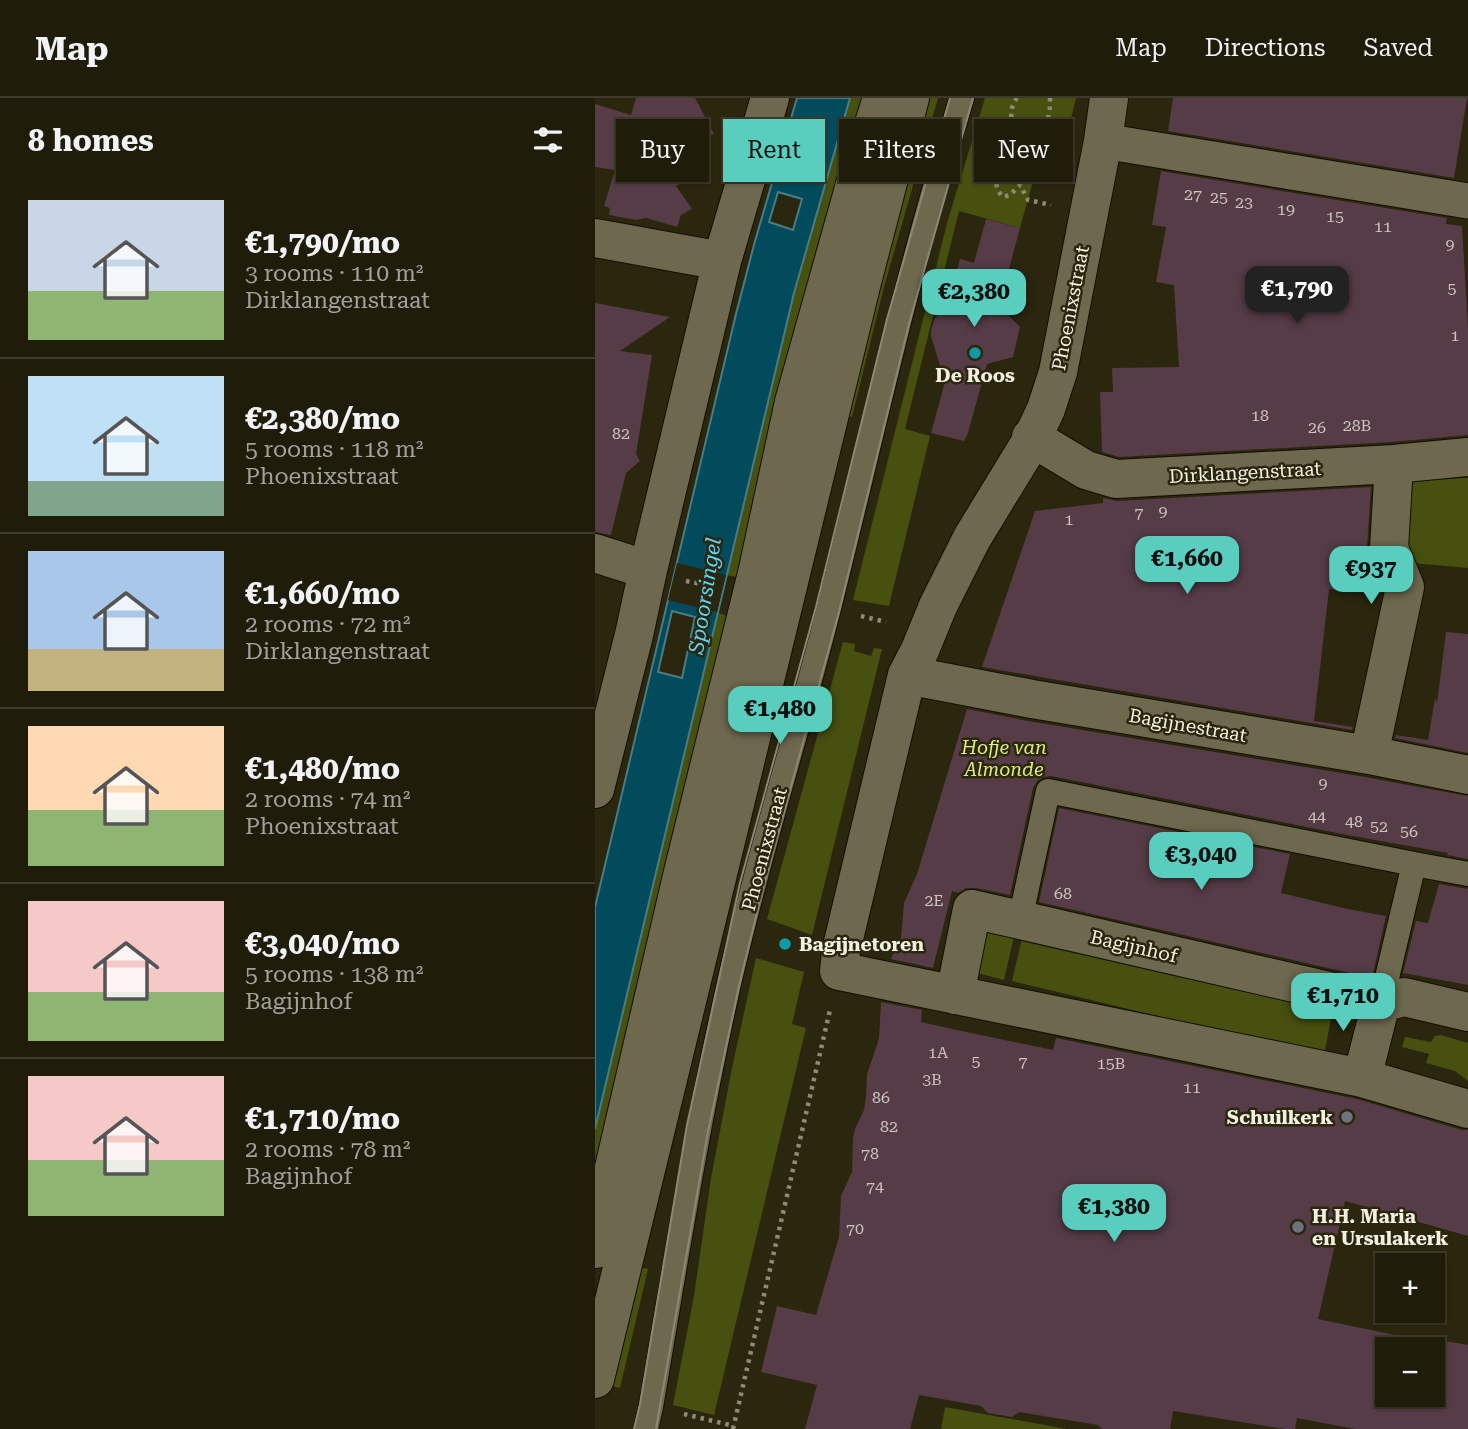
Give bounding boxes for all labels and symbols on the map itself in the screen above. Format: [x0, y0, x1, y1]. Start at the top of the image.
house number: 27 [1184, 185, 1202, 204]
house number: 25 [1210, 188, 1228, 207]
house number: 23 [1235, 193, 1253, 212]
house number: 19 [1277, 200, 1295, 219]
house number: 15 [1326, 207, 1344, 226]
house number: 11 [1374, 217, 1392, 236]
house number: 9 [1446, 235, 1455, 254]
street label: Phoenixstraat [1047, 244, 1094, 373]
pin: €1,790 [1240, 266, 1354, 326]
pin: €2,380 [917, 270, 1031, 329]
house number: 5 [1448, 279, 1457, 298]
house number: 1 [1451, 326, 1460, 345]
marker: De Roos [967, 345, 983, 361]
place label: De Roos [935, 364, 1015, 387]
house number: 18 [1251, 406, 1269, 425]
house number: 28B [1343, 416, 1371, 435]
house number: 26 [1308, 418, 1326, 437]
house number: 82 [612, 424, 630, 443]
street label: Dirklangenstraat [1168, 457, 1322, 488]
house number: 9 [1159, 502, 1168, 521]
house number: 7 [1135, 503, 1144, 522]
house number: 1 [1065, 510, 1074, 529]
water label: Spoorsingel [684, 536, 726, 657]
pin: €1,660 [1130, 536, 1244, 596]
pin: €937 [1330, 546, 1412, 606]
pin: €1,480 [723, 686, 837, 746]
street label: Bagijnestraat [1127, 704, 1249, 747]
park label: Hofje van Almonde [960, 736, 1047, 781]
house number: 9 [1319, 774, 1328, 793]
street label: Phoenixstraat [737, 785, 792, 913]
house number: 44 [1308, 807, 1326, 826]
house number: 48 [1345, 812, 1363, 831]
house number: 52 [1370, 817, 1388, 836]
house number: 56 [1400, 822, 1418, 841]
pin: €3,040 [1144, 832, 1258, 892]
house number: 68 [1054, 884, 1072, 903]
house number: 2E [924, 891, 944, 910]
street label: Bagijnhof [1088, 925, 1180, 968]
place label: Bagijnetoren [799, 933, 924, 956]
marker: Bagijnetoren [777, 936, 793, 952]
pin: €1,710 [1286, 974, 1400, 1033]
house number: 1A [928, 1043, 949, 1062]
house number: 5 [972, 1052, 981, 1071]
house number: 7 [1019, 1052, 1028, 1071]
house number: 15B [1097, 1054, 1125, 1073]
house number: 3B [922, 1070, 942, 1089]
house number: 11 [1183, 1078, 1201, 1097]
house number: 86 [872, 1088, 890, 1107]
place label: Schuilkerk [1227, 1106, 1333, 1129]
marker: Schuilkerk [1339, 1109, 1355, 1125]
house number: 82 [880, 1117, 898, 1136]
house number: 78 [861, 1144, 879, 1163]
house number: 74 [866, 1177, 884, 1196]
pin: €1,380 [1057, 1184, 1171, 1244]
place label: H.H. Maria en Ursulakerk [1312, 1205, 1448, 1250]
house number: 70 [846, 1219, 864, 1238]
marker: H.H. Maria en Ursulakerk [1290, 1219, 1306, 1235]

